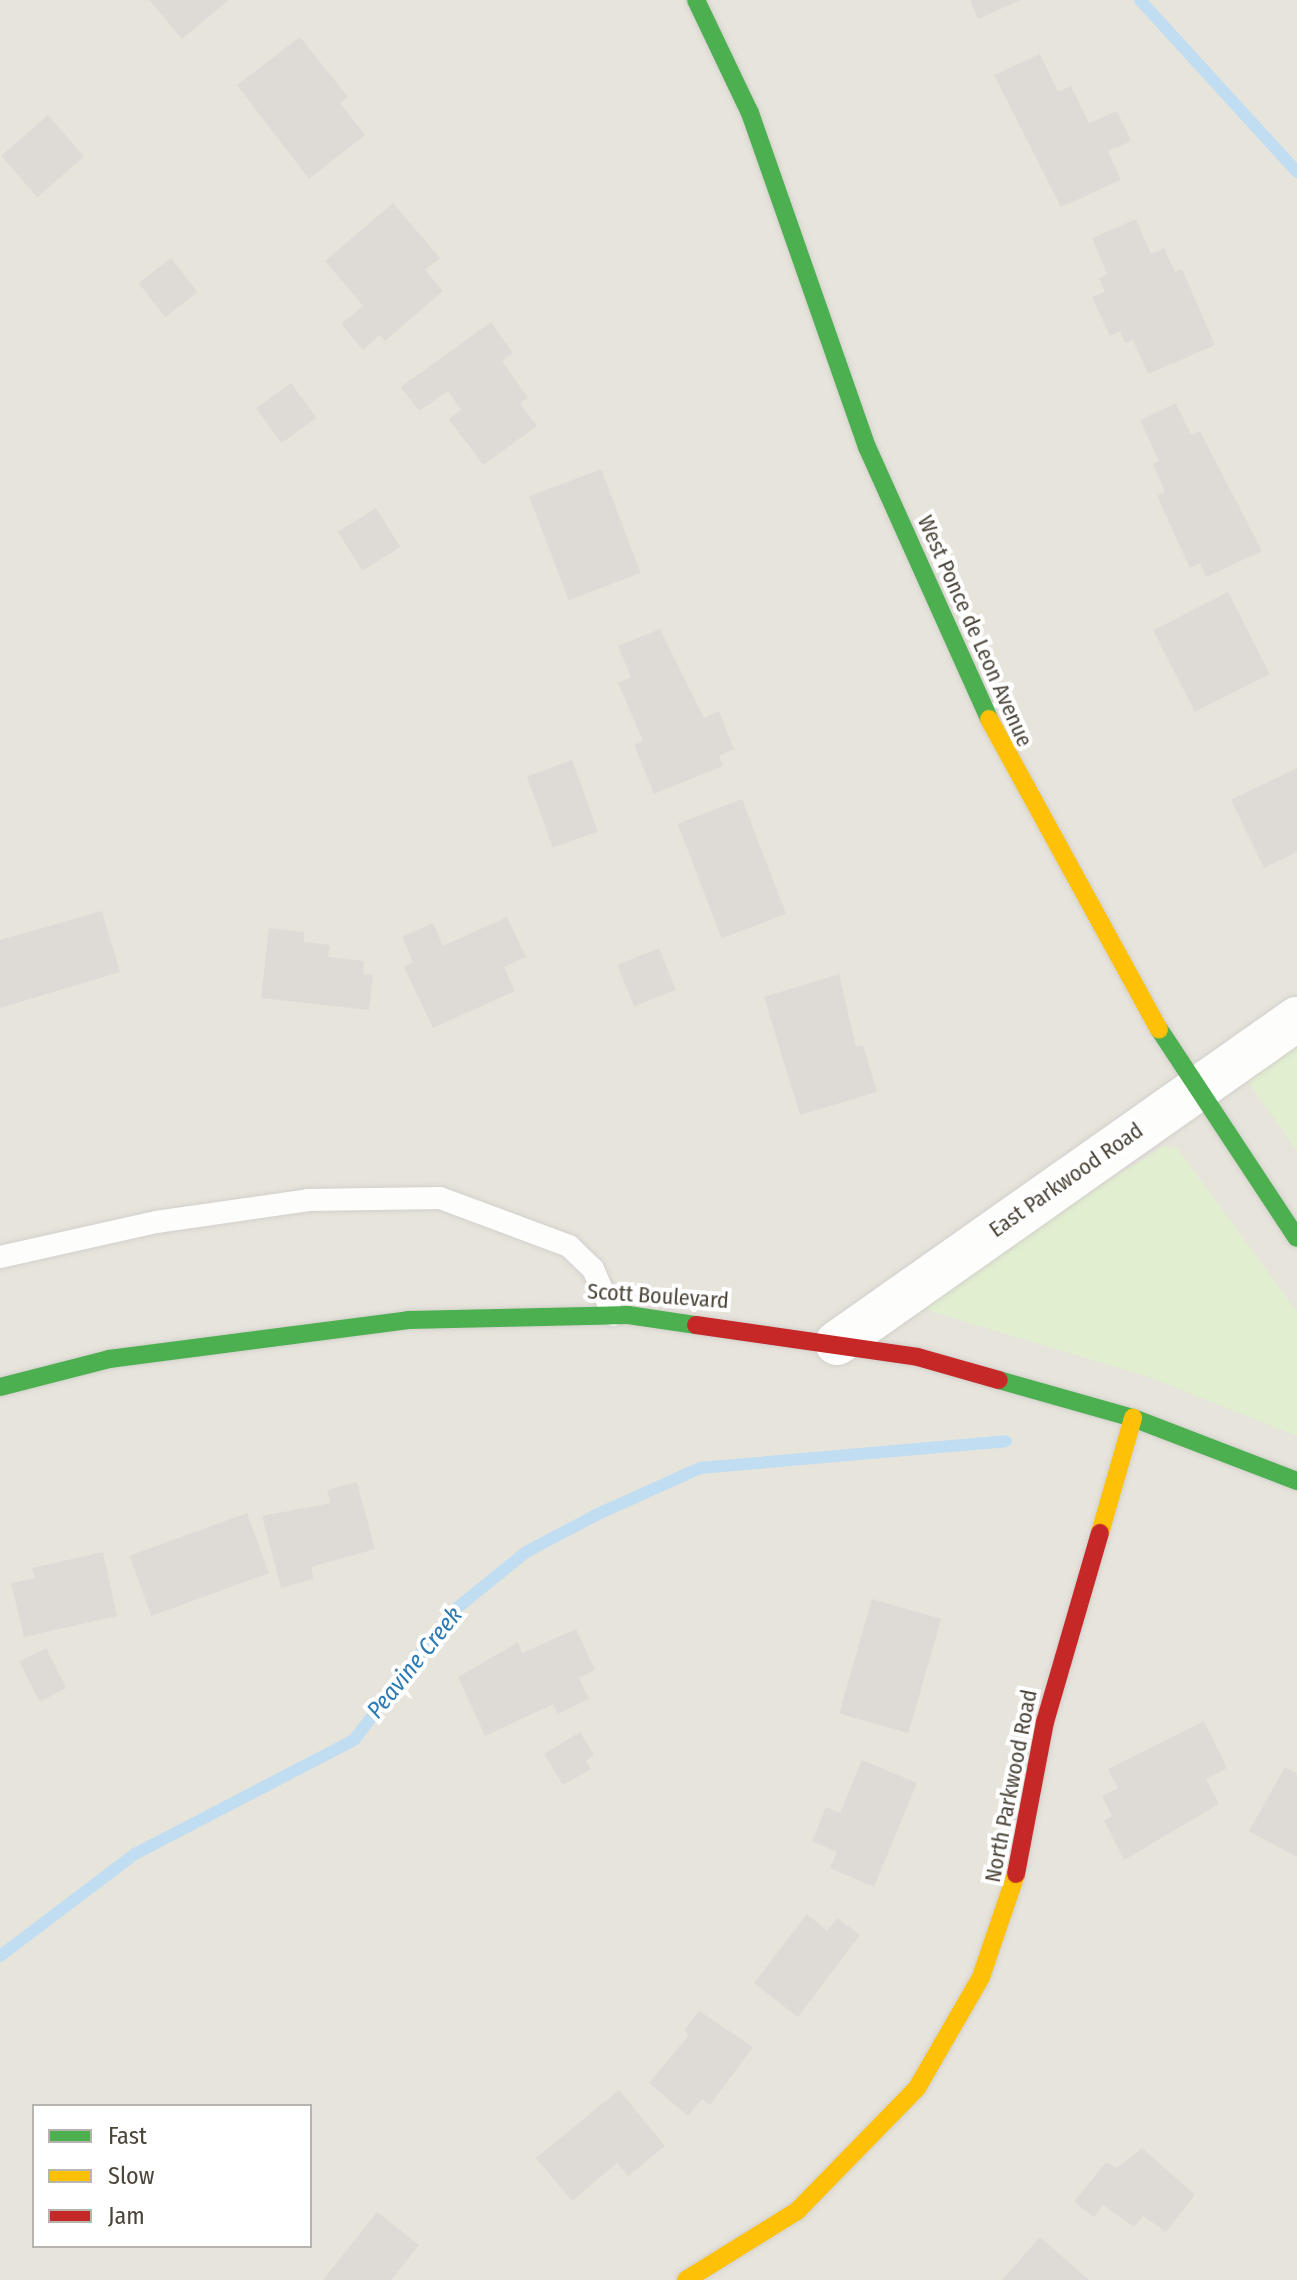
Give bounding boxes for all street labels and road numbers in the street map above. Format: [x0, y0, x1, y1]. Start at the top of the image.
street label: West Ponce de Leon Avenue [912, 511, 1038, 751]
street label: East Parkwood Road [984, 1117, 1148, 1243]
street label: Scott Boulevard [586, 1278, 730, 1314]
street label: North Parkwood Road [979, 1687, 1043, 1885]

